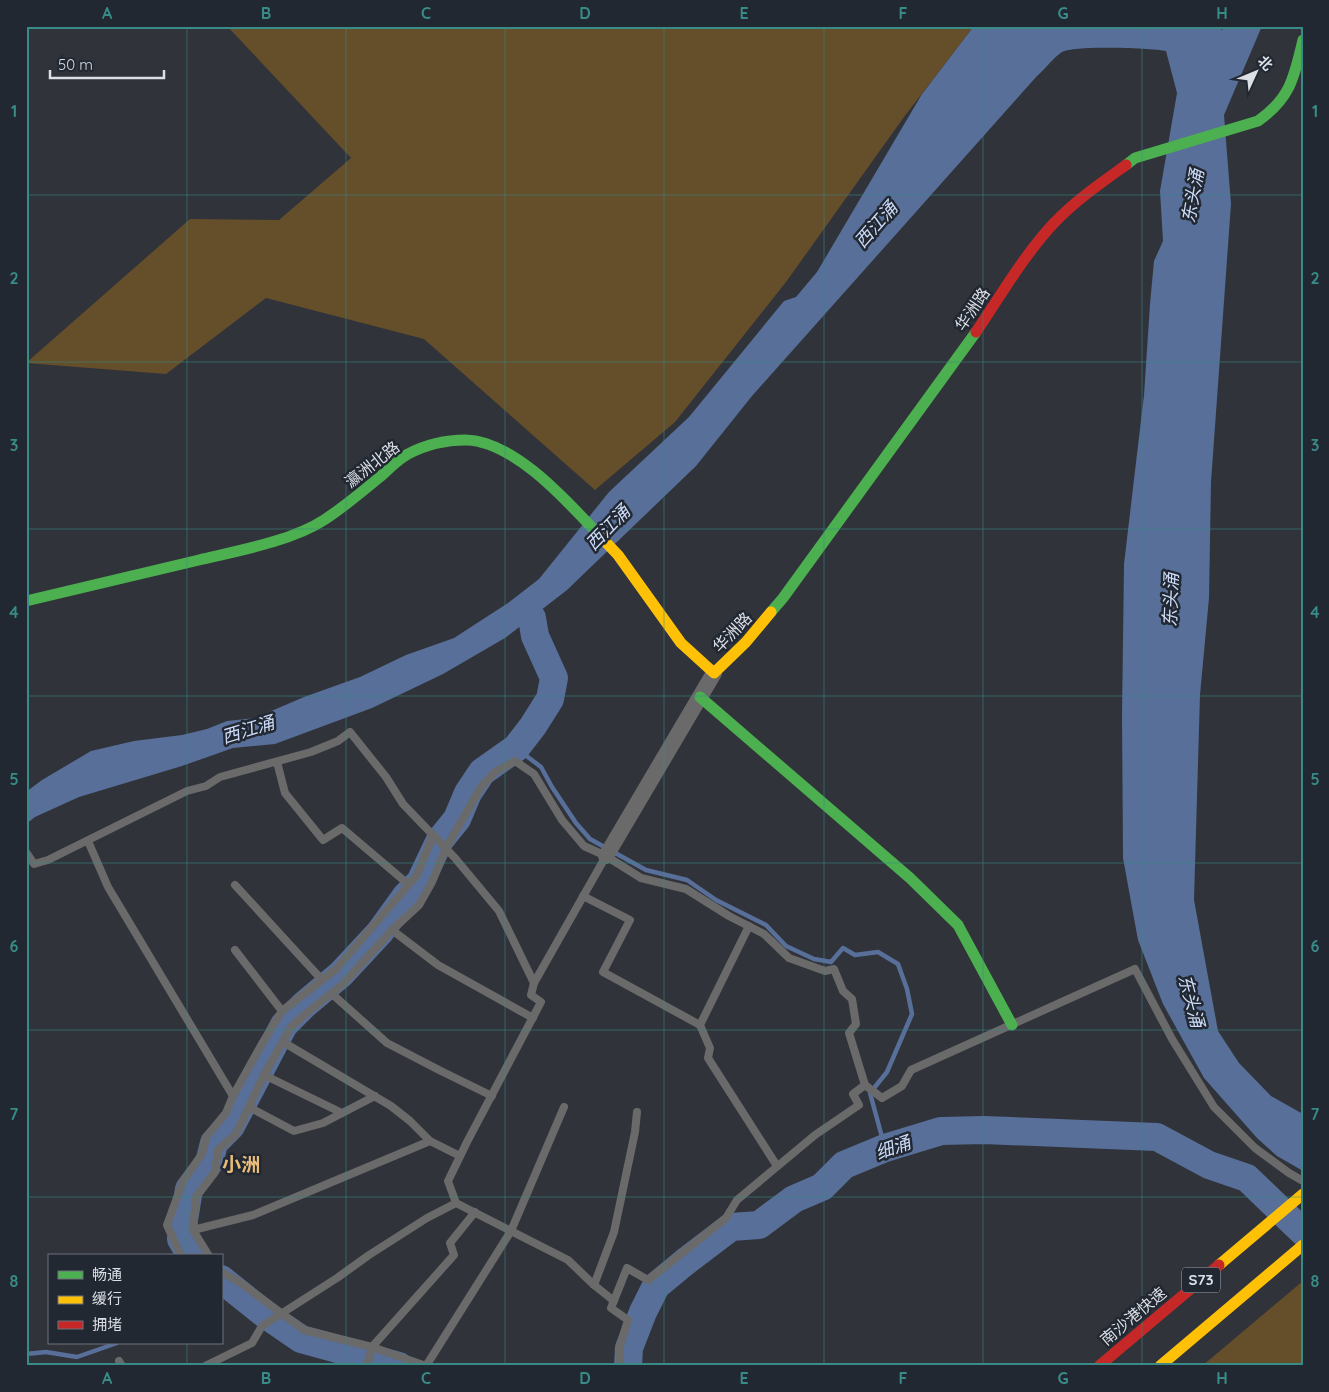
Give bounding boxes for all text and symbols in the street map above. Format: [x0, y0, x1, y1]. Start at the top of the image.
text: A [102, 3, 113, 23]
text: B [261, 3, 271, 23]
text: C [421, 3, 431, 23]
text: D [579, 3, 591, 23]
text: E [739, 3, 749, 23]
text: F [899, 3, 908, 23]
text: G [1057, 3, 1069, 23]
text: H [1216, 3, 1228, 23]
scale bar [50, 48, 164, 80]
north arrow [1232, 48, 1282, 98]
text: 北 [1254, 52, 1277, 74]
text: 50 m [58, 55, 93, 74]
text: 1 [11, 101, 17, 121]
text: 1 [1312, 101, 1318, 121]
water label: 东头涌 [1176, 165, 1209, 224]
water label: 西江涌 [849, 195, 903, 253]
text: 2 [9, 268, 19, 288]
text: 2 [1310, 268, 1320, 288]
street label: 华洲路 [950, 284, 994, 334]
text: 3 [10, 435, 18, 455]
text: 3 [1311, 435, 1319, 455]
street label: 瀛洲北路 [341, 436, 403, 492]
water label: 西江涌 [581, 499, 636, 555]
water label: 东头涌 [1158, 571, 1183, 627]
text: 4 [9, 602, 19, 622]
text: 4 [1310, 602, 1320, 622]
street label: 华洲路 [708, 608, 756, 656]
water label: 西江涌 [219, 710, 279, 748]
text: 5 [9, 769, 19, 789]
text: 5 [1310, 769, 1320, 789]
text: 6 [10, 936, 19, 956]
text: 6 [1311, 936, 1320, 956]
water label: 东头涌 [1173, 972, 1210, 1032]
text: 7 [10, 1104, 19, 1124]
text: 7 [1311, 1104, 1320, 1124]
water label: 细涌 [872, 1130, 916, 1164]
district label: 小洲 [222, 1152, 260, 1176]
legend [48, 1254, 222, 1344]
text: 畅通 [92, 1265, 122, 1284]
road number: S73 [1182, 1268, 1220, 1292]
text: 8 [10, 1271, 19, 1291]
text: 8 [1311, 1271, 1320, 1291]
street label: 南沙港快速 [1096, 1283, 1170, 1349]
text: 缓行 [92, 1289, 122, 1308]
text: 拥堵 [92, 1315, 122, 1334]
text: A [102, 1368, 113, 1388]
text: B [261, 1368, 271, 1388]
text: C [421, 1368, 431, 1388]
text: D [579, 1368, 591, 1388]
text: E [739, 1368, 749, 1388]
text: F [899, 1368, 908, 1388]
text: G [1057, 1368, 1069, 1388]
text: H [1216, 1368, 1228, 1388]

